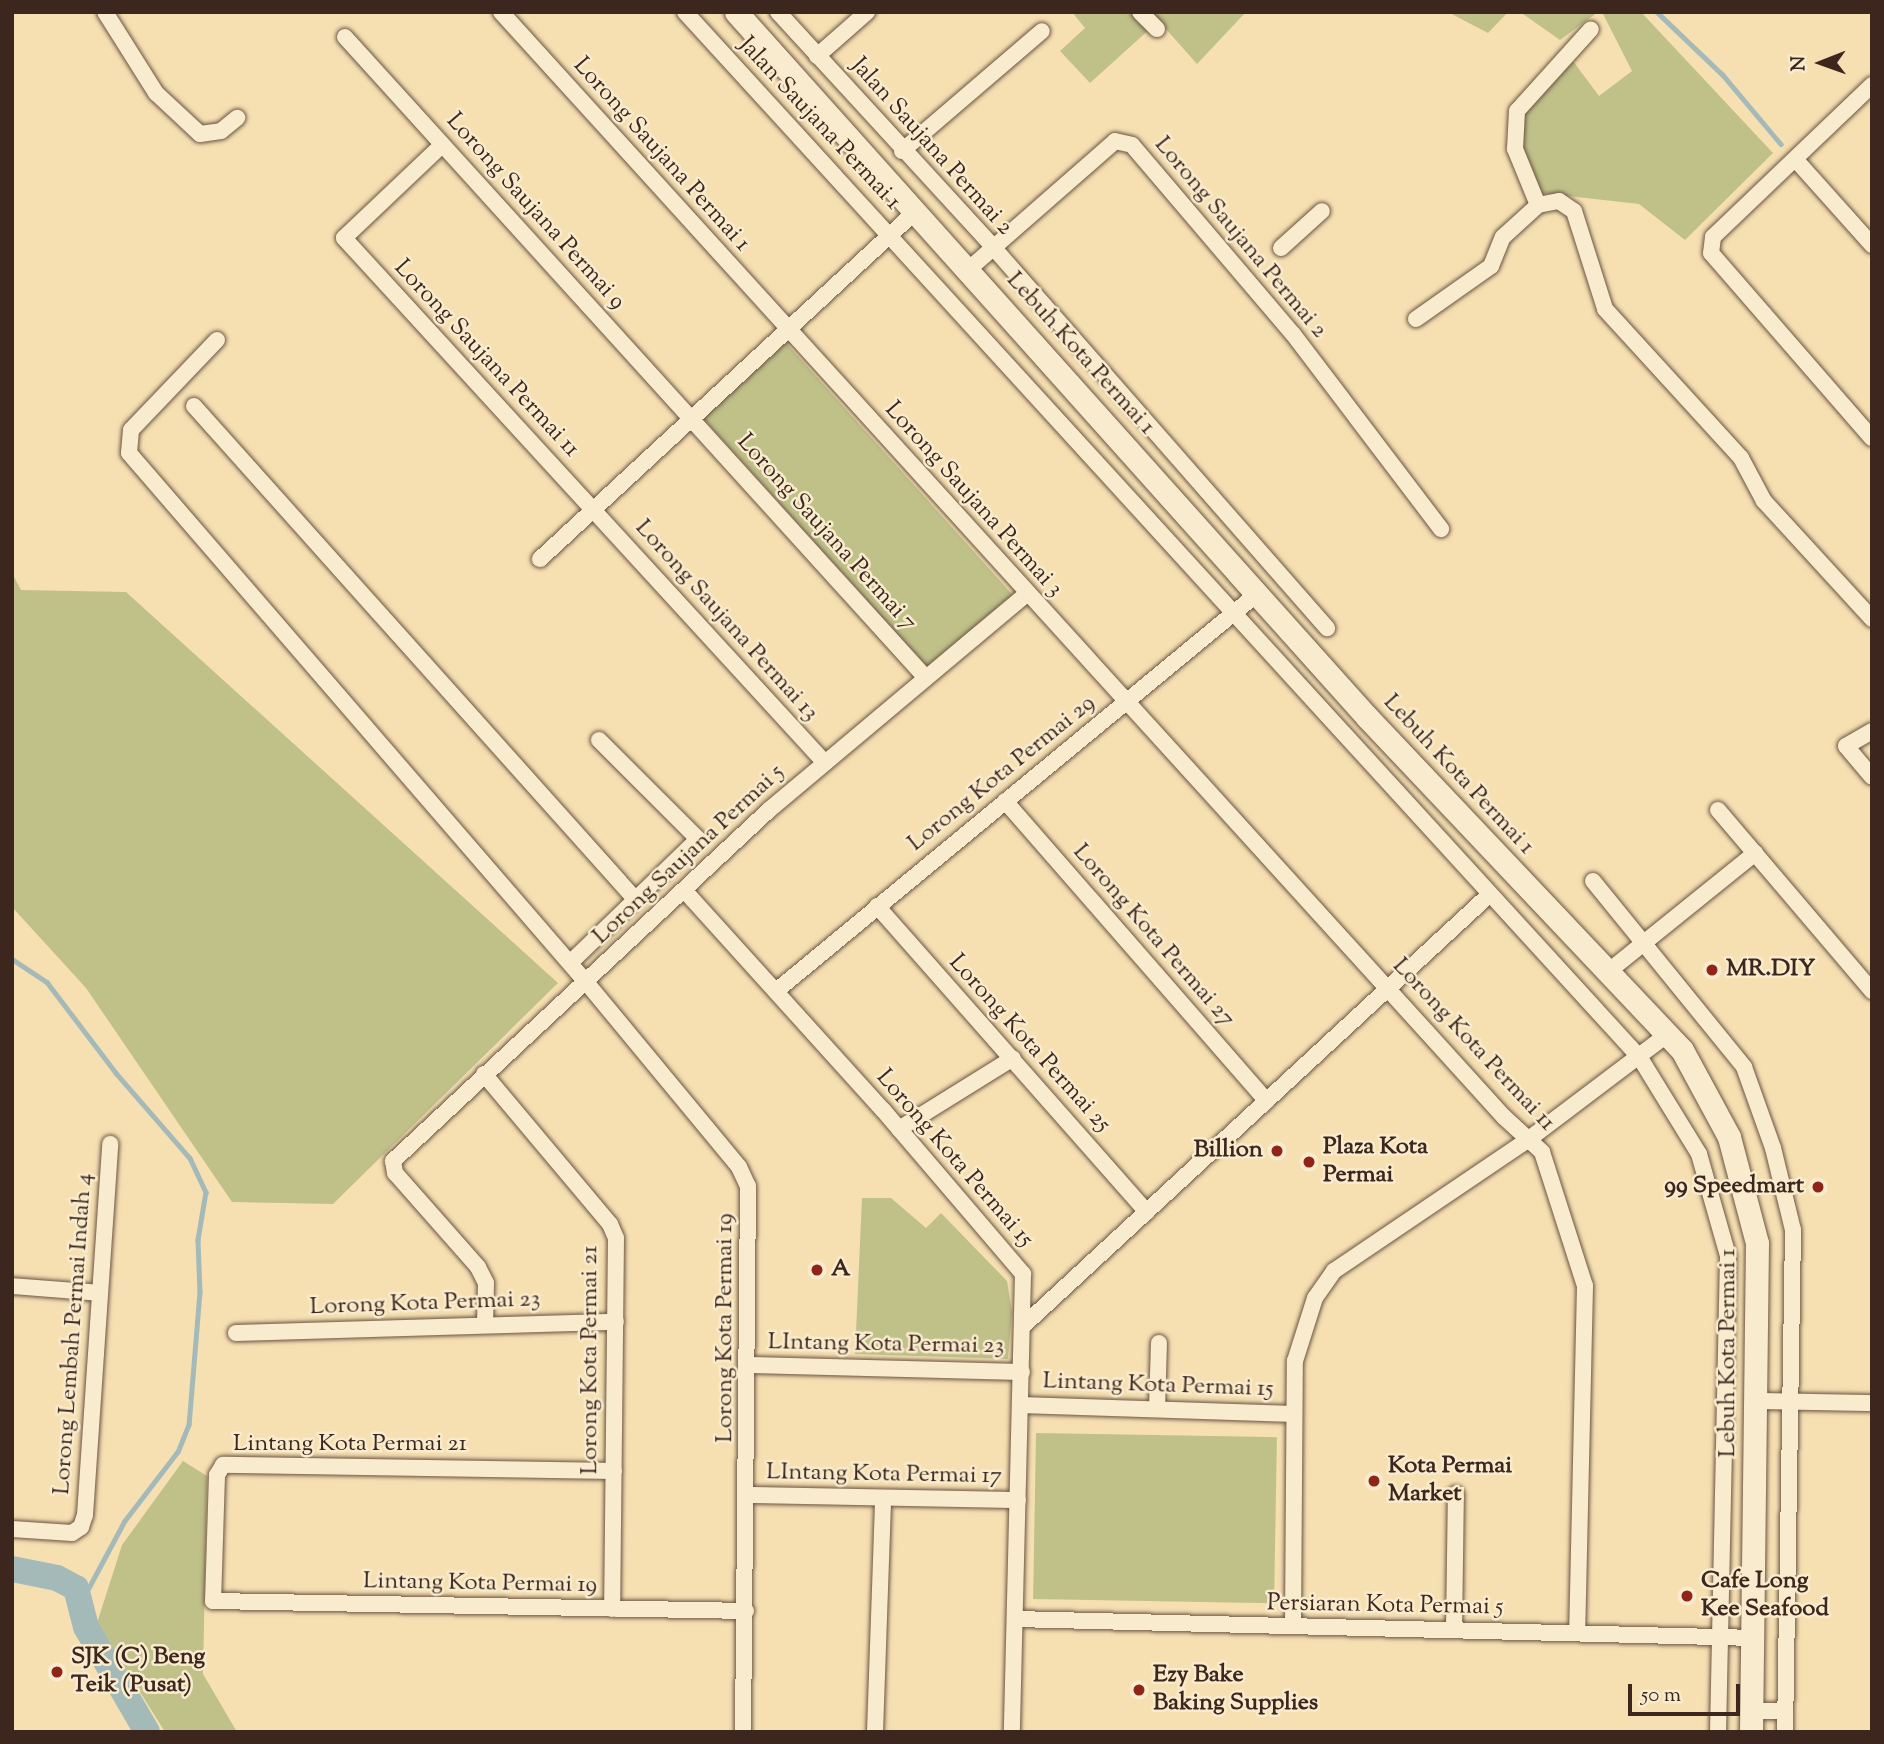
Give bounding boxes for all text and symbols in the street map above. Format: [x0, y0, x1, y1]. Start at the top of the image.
north arrow [1786, 28, 1856, 98]
street label: Jalan Saujana Permai 1 [731, 32, 907, 216]
street label: Lorong Saujana Permai 1 [566, 52, 756, 258]
street label: Jalan Saujana Permai 2 [844, 52, 1018, 242]
text: N [1786, 56, 1813, 71]
street label: Lorong Saujana Permai 9 [439, 108, 631, 316]
street label: Lorong Saujana Permai 2 [1147, 131, 1333, 345]
street label: Lorong Saujana Permai 11 [387, 254, 585, 464]
street label: Lebuh Kota Permai 1 [999, 267, 1161, 441]
street label: Lorong Saujana Permai 3 [878, 396, 1068, 604]
street label: Lorong Saujana Permai 7 [730, 429, 922, 637]
street label: Lorong Saujana Permai 13 [628, 514, 824, 728]
street label: Lebuh Kota Permai 1 [1376, 689, 1540, 861]
street label: Lorong Kota Permai 29 [903, 690, 1101, 858]
street label: Lorong Saujana Permai 5 [587, 759, 791, 951]
street label: Lorong Kota Permai 27 [1066, 839, 1240, 1033]
street label: Lorong Kota Permai 25 [942, 949, 1116, 1139]
street label: Lorong Kota Permai 11 [1385, 953, 1561, 1137]
place label: MR.DIY [1726, 956, 1815, 984]
marker: MR.DIY [1704, 962, 1720, 978]
street label: Lorong Kota Permai 15 [869, 1064, 1039, 1254]
place label: Plaza Kota Permai [1323, 1134, 1428, 1190]
place label: Billion [1194, 1137, 1263, 1165]
marker: Billion [1269, 1143, 1285, 1159]
marker: Plaza Kota Permai [1301, 1154, 1317, 1170]
street label: Lorong Lembah Permai Indah 4 [48, 1172, 100, 1496]
place label: 99 Speedmart [1664, 1173, 1804, 1201]
marker: 99 Speedmart [1810, 1179, 1826, 1195]
street label: Lorong Kota Permai 19 [712, 1213, 740, 1443]
street label: Lorong Kota Permai 21 [577, 1245, 605, 1475]
street label: Lebuh Kota Permai 1 [1715, 1249, 1743, 1457]
place label: A [831, 1256, 850, 1284]
marker: A [809, 1262, 825, 1278]
street label: Lorong Kota Permai 23 [309, 1286, 541, 1322]
street label: LIntang Kota Permai 23 [768, 1329, 1004, 1361]
street label: Lintang Kota Permai 15 [1042, 1368, 1274, 1404]
street label: Lintang Kota Permai 21 [233, 1431, 467, 1459]
place label: Kota Permai Market [1388, 1453, 1512, 1509]
street label: LIntang Kota Permai 17 [766, 1459, 1002, 1491]
marker: Kota Permai Market [1366, 1473, 1382, 1489]
street label: Lintang Kota Permai 19 [363, 1568, 597, 1600]
place label: Cafe Long Kee Seafood [1701, 1568, 1829, 1624]
marker: Cafe Long Kee Seafood [1679, 1588, 1695, 1604]
street label: Persiaran Kota Permai 5 [1267, 1590, 1503, 1622]
place label: SJK (C) Beng Teik (Pusat) [71, 1644, 205, 1700]
place label: Ezy Bake Baking Supplies [1153, 1662, 1318, 1718]
marker: SJK (C) Beng Teik (Pusat) [49, 1664, 65, 1680]
scale bar [1632, 1670, 1744, 1714]
text: 50 m [1641, 1681, 1681, 1711]
marker: Ezy Bake Baking Supplies [1131, 1682, 1147, 1698]

